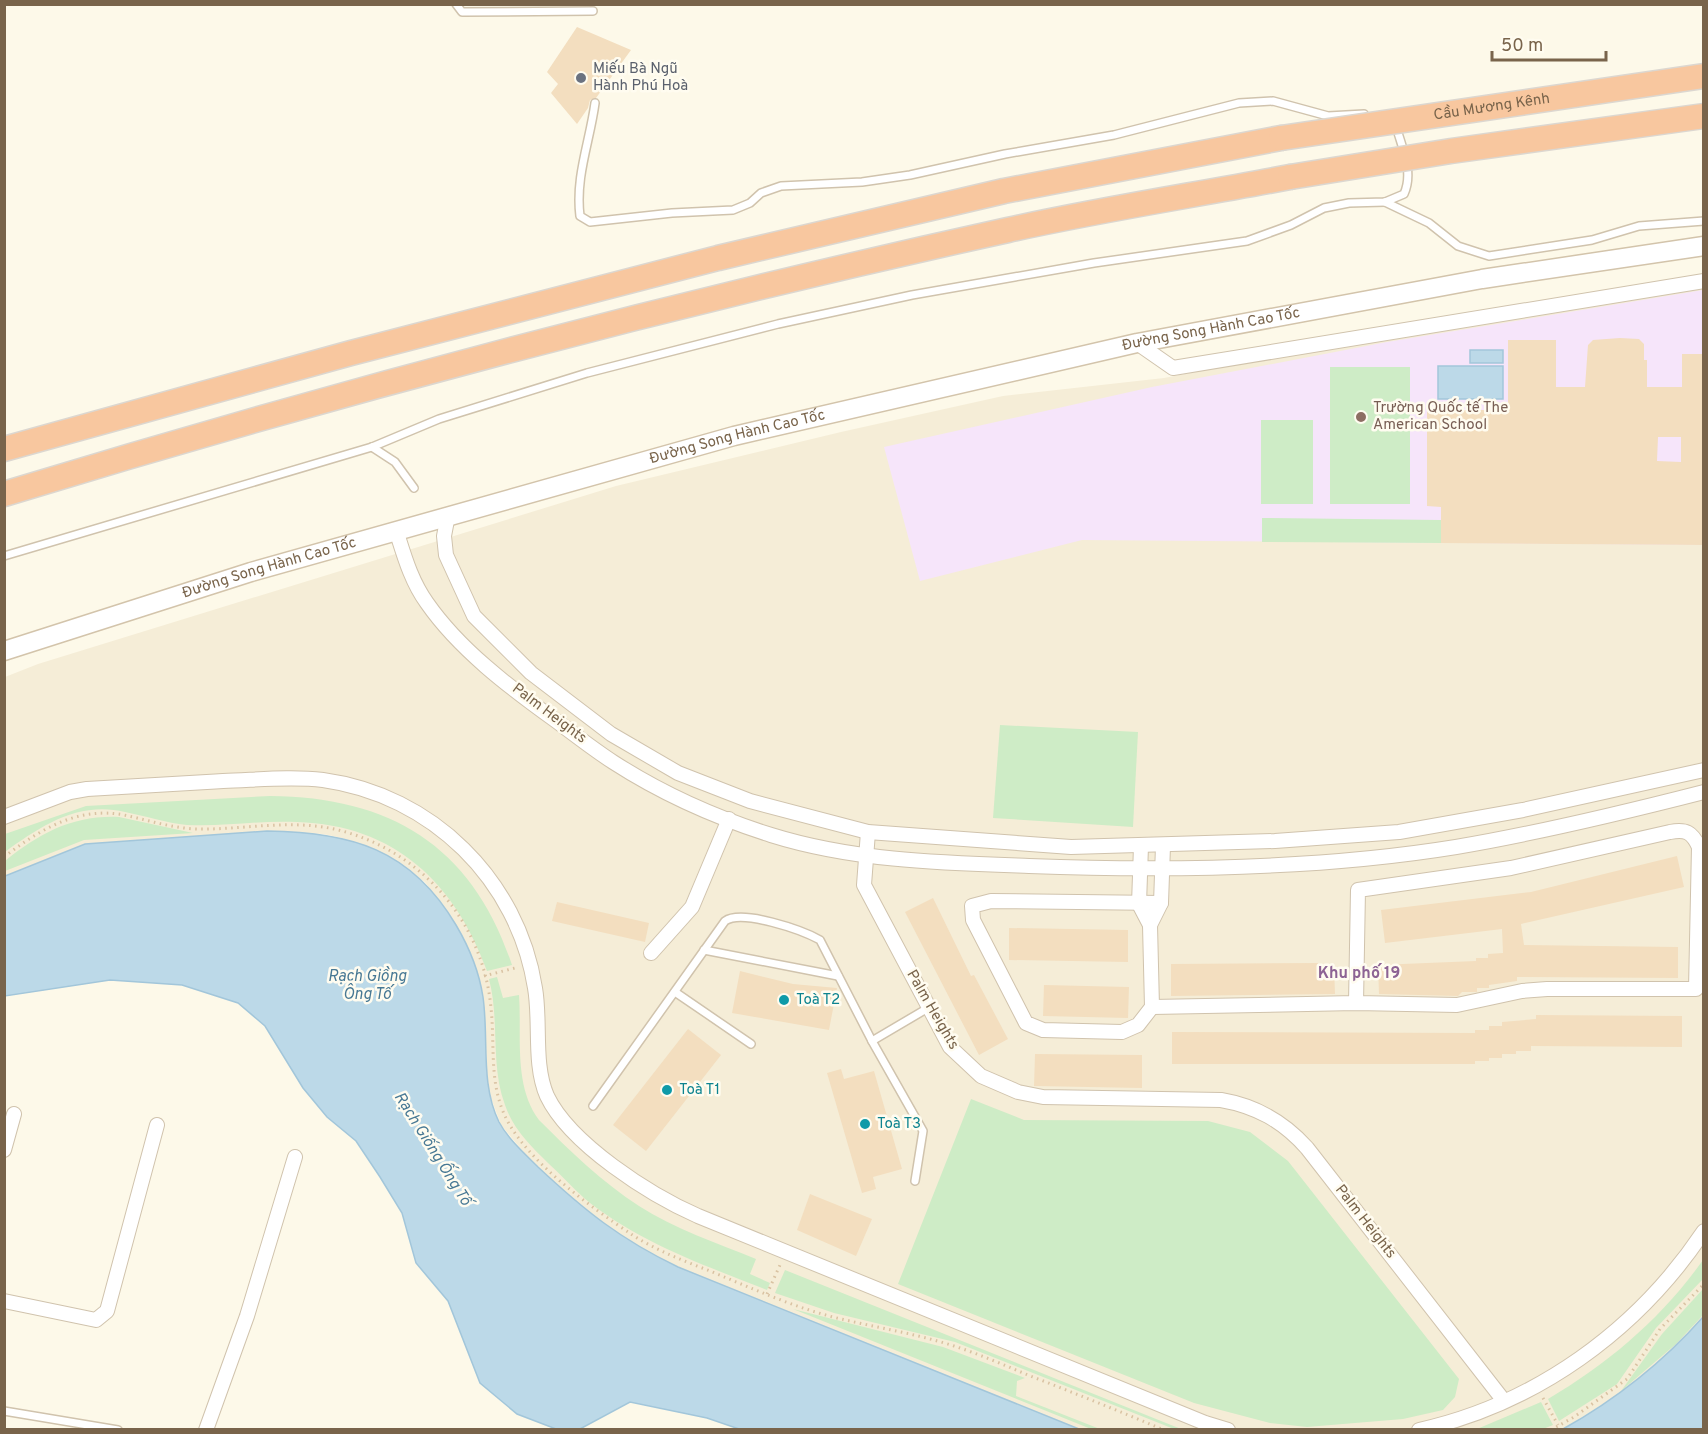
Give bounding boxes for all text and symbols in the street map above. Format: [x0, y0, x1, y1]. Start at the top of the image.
scale bar [1492, 24, 1606, 62]
text: 50 m [1501, 35, 1543, 58]
place label: Miếu Bà Ngũ Hành Phú Hoà [593, 59, 688, 96]
marker: Miếu Bà Ngũ Hành Phú Hoà [574, 71, 588, 85]
street label: Cầu Mương Kênh [1432, 89, 1551, 125]
street label: Đường Song Hành Cao Tốc [1120, 303, 1302, 356]
place label: Trường Quốc tế The American School [1373, 398, 1508, 435]
street label: Đường Song Hành Cao Tốc [647, 406, 827, 469]
marker: Trường Quốc tế The American School [1354, 410, 1368, 424]
street label: Đường Song Hành Cao Tốc [180, 533, 359, 603]
street label: Palm Heights [508, 680, 590, 748]
district label: Khu phố 19 [1318, 963, 1400, 984]
water label: Rạch Giồng Ông Tố [328, 965, 407, 1005]
street label: Palm Heights [902, 967, 962, 1053]
place label: Toà T2 [796, 991, 840, 1010]
marker: Toà T2 [777, 993, 791, 1007]
place label: Toà T1 [679, 1081, 720, 1100]
marker: Toà T1 [660, 1083, 674, 1097]
water label: Rạch Giống Ống Tố [389, 1086, 482, 1213]
place label: Toà T3 [877, 1115, 921, 1134]
marker: Toà T3 [858, 1117, 872, 1131]
street label: Palm Heights [1330, 1181, 1400, 1263]

